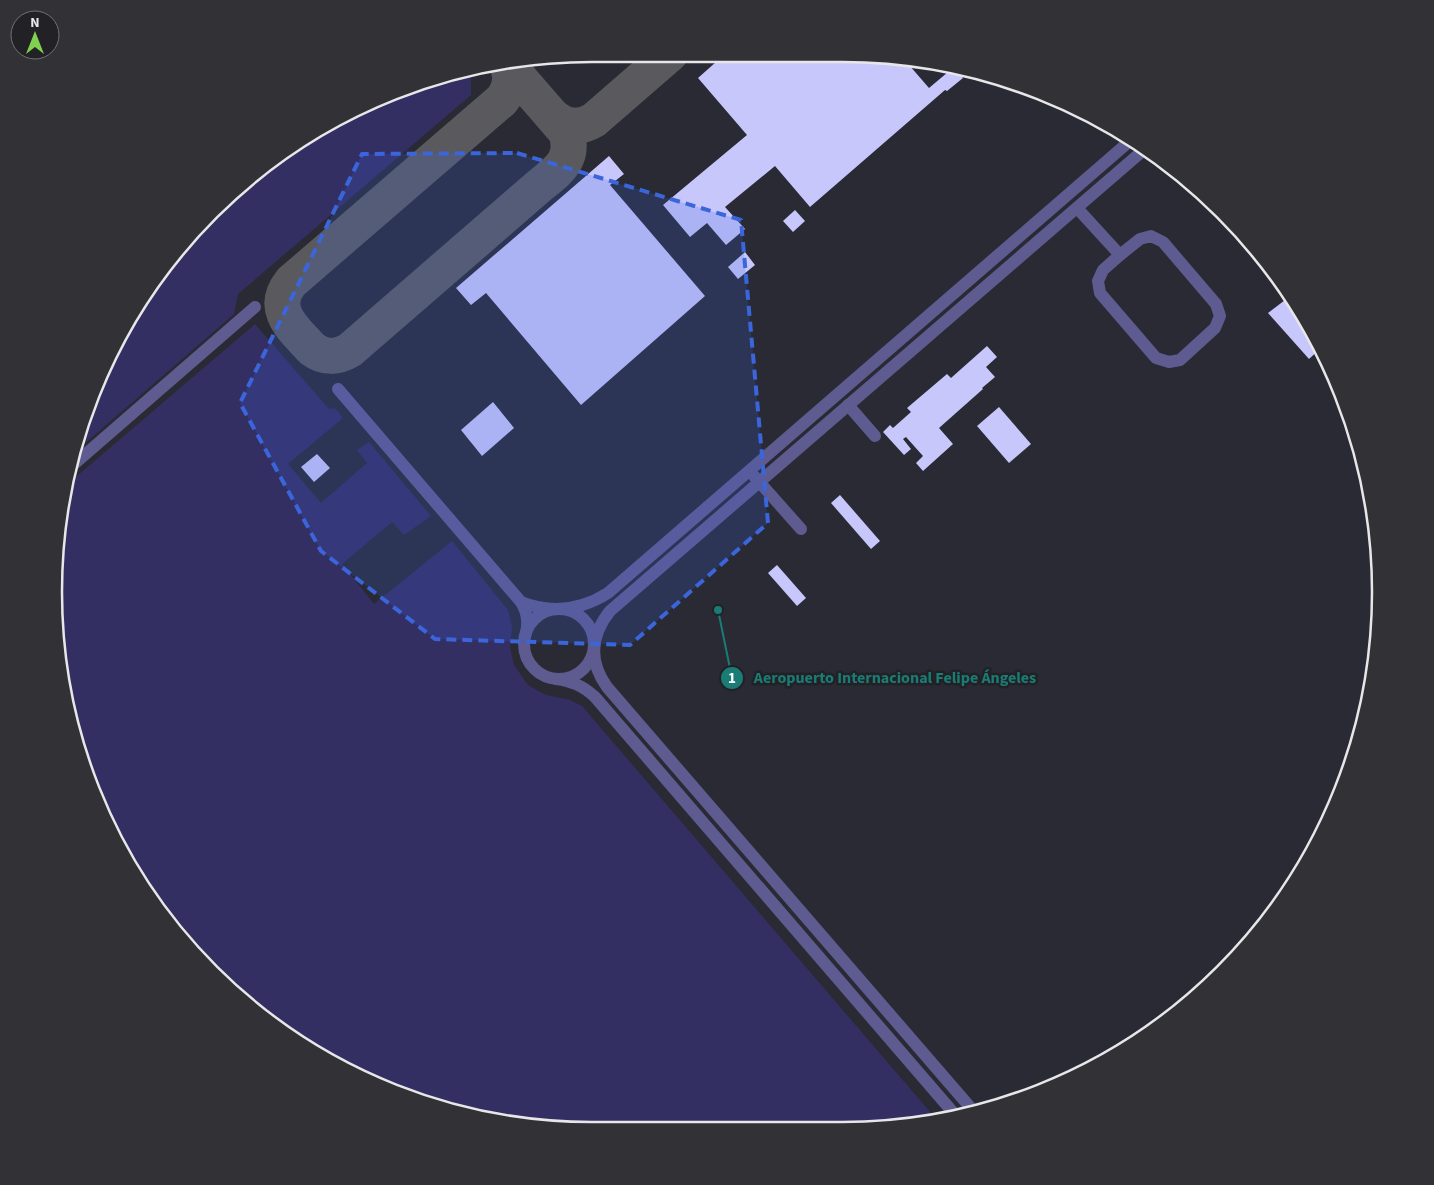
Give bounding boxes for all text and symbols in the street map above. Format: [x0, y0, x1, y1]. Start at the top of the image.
north arrow [10, 10, 60, 60]
text: N [30, 13, 40, 33]
callout: Aeropuerto Internacional Felipe Ángeles [719, 662, 1047, 693]
text: Aeropuerto Internacional Felipe Ángeles [753, 667, 1036, 689]
text: 1 [728, 668, 736, 689]

